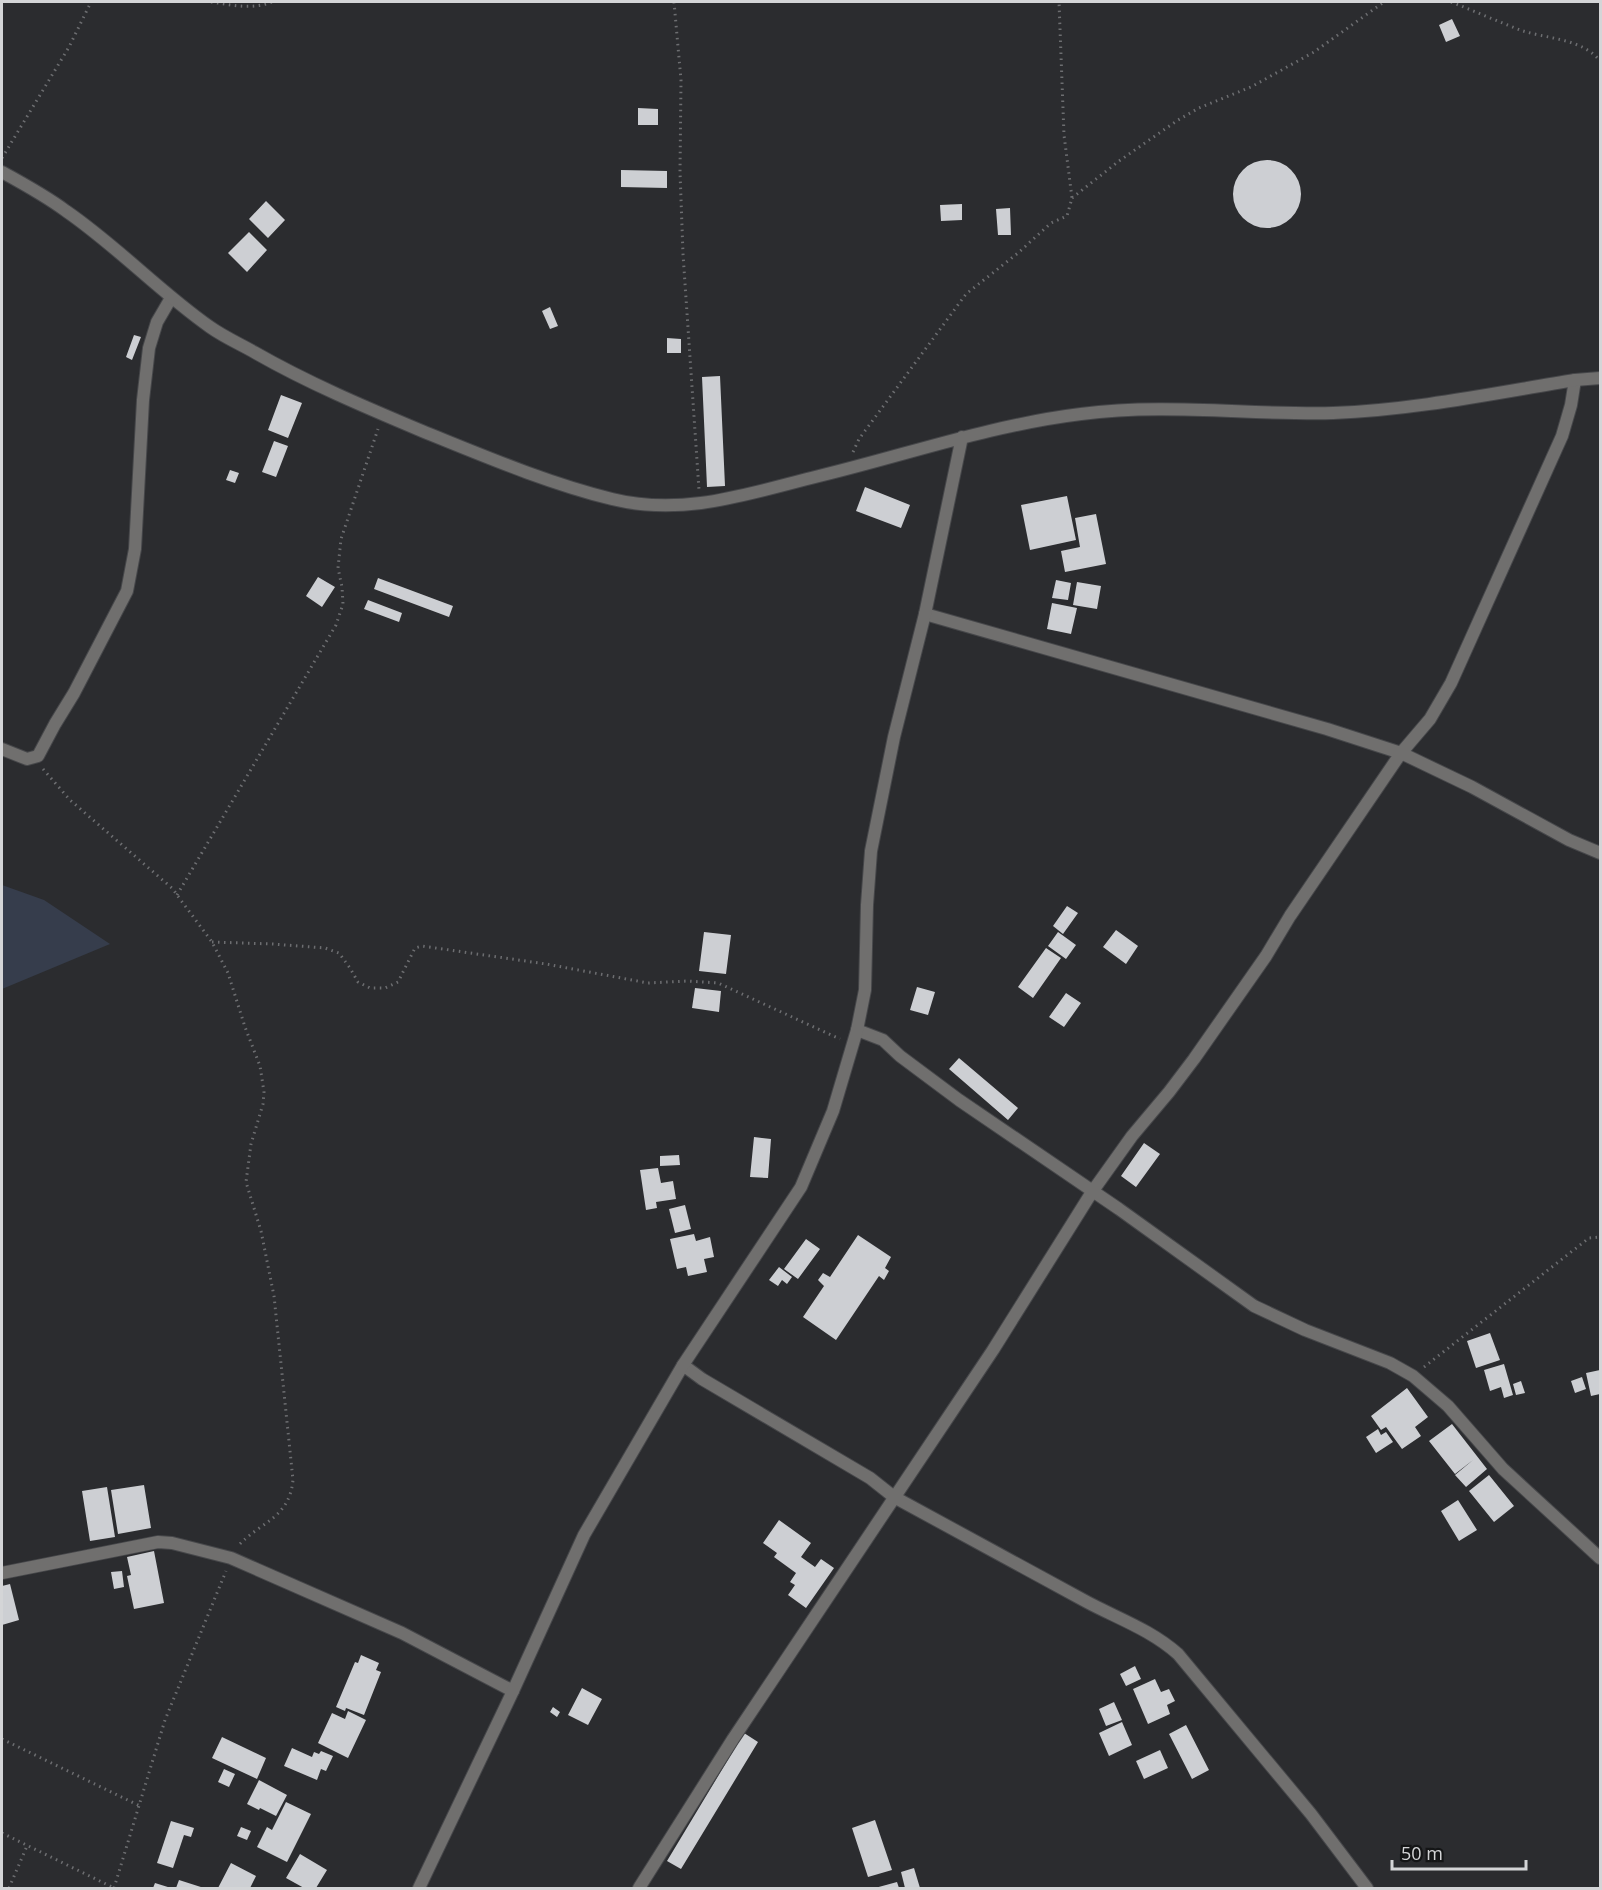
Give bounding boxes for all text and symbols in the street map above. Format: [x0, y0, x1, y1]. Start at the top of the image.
scale bar [1392, 1833, 1526, 1871]
text: 50 m [1401, 1841, 1443, 1865]

